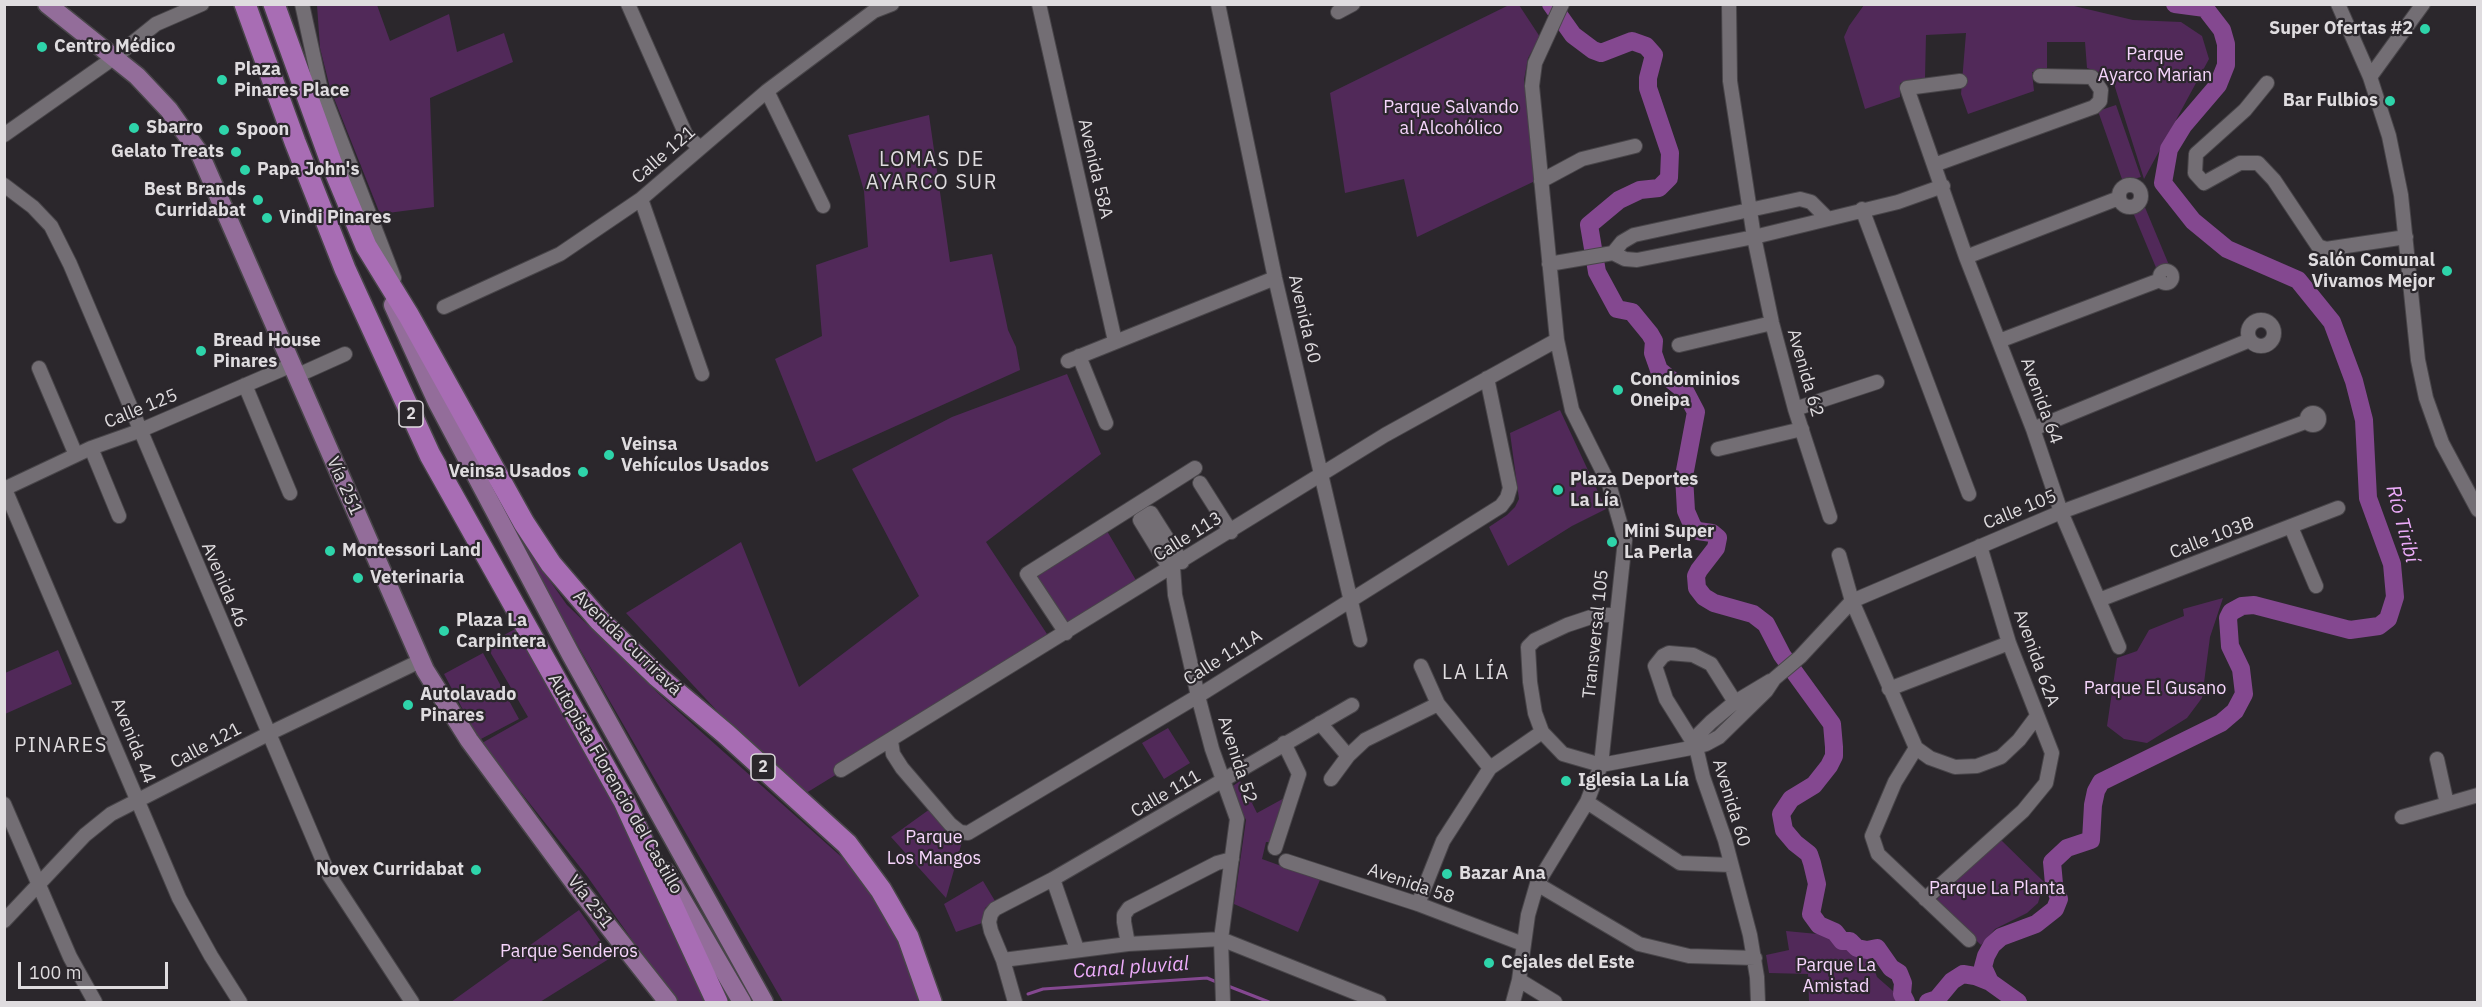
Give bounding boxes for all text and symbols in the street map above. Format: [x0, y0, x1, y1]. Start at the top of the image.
place label: Super Ofertas #2 [2269, 18, 2413, 40]
marker: Super Ofertas #2 [2418, 22, 2432, 36]
place label: Centro Médico [54, 36, 175, 58]
marker: Centro Médico [35, 40, 49, 54]
park label: Parque Ayarco Marian [2098, 44, 2212, 86]
place label: Plaza Pinares Place [234, 59, 349, 101]
marker: Plaza Pinares Place [215, 73, 229, 87]
place label: Bar Fulbios [2283, 90, 2378, 112]
marker: Bar Fulbios [2383, 94, 2397, 108]
park label: Parque Salvando al Alcohólico [1383, 97, 1519, 140]
place label: Sbarro [146, 117, 203, 139]
street label: Avenida 58A [1073, 117, 1117, 221]
place label: Spoon [236, 119, 289, 141]
marker: Sbarro [127, 121, 141, 135]
street label: Calle 121 [628, 122, 700, 188]
marker: Spoon [217, 123, 231, 137]
place label: Gelato Treats [111, 141, 224, 163]
marker: Gelato Treats [229, 145, 243, 159]
district label: LOMAS DE AYARCO SUR [866, 148, 998, 195]
place label: Papa John's [257, 159, 360, 181]
marker: Papa John's [238, 163, 252, 177]
place label: Best Brands Curridabat [144, 179, 246, 222]
marker: Best Brands Curridabat [251, 193, 265, 207]
place label: Vindi Pinares [279, 207, 391, 229]
marker: Vindi Pinares [260, 211, 274, 225]
place label: Salón Comunal Vivamos Mejor [2308, 250, 2435, 292]
marker: Salón Comunal Vivamos Mejor [2440, 264, 2454, 278]
street label: Avenida 60 [1283, 273, 1325, 365]
street label: Avenida 62 [1782, 327, 1828, 419]
place label: Bread House Pinares [213, 330, 321, 372]
marker: Bread House Pinares [194, 344, 208, 358]
street label: Avenida 64 [2015, 355, 2067, 447]
place label: Condominios Oneipa [1630, 369, 1740, 412]
marker: Condominios Oneipa [1611, 383, 1625, 397]
street label: Calle 125 [101, 385, 181, 433]
road number: 2 [399, 401, 423, 427]
place label: Veinsa Vehículos Usados [621, 434, 769, 476]
marker: Veinsa Vehículos Usados [602, 448, 616, 462]
street label: Vía 251 [322, 453, 366, 519]
place label: Veinsa Usados [448, 461, 571, 483]
marker: Veinsa Usados [576, 465, 590, 479]
place label: Plaza Deportes La Lía [1570, 469, 1698, 512]
marker: Plaza Deportes La Lía [1551, 483, 1565, 497]
water label: Río Tiribí [2380, 483, 2424, 565]
street label: Calle 105 [1980, 486, 2060, 534]
street label: Calle 113 [1150, 507, 1226, 567]
street label: Calle 103B [2167, 512, 2257, 564]
place label: Mini Super La Perla [1624, 521, 1714, 564]
marker: Mini Super La Perla [1605, 535, 1619, 549]
street label: Avenida 46 [196, 539, 252, 631]
place label: Montessori Land [342, 540, 481, 562]
marker: Montessori Land [323, 544, 337, 558]
place label: Veterinaria [370, 567, 464, 589]
street label: Transversal 105 [1578, 568, 1614, 700]
marker: Veterinaria [351, 571, 365, 585]
street label: Avenida Curriravá [568, 586, 686, 700]
street label: Avenida 62A [2008, 606, 2064, 710]
place label: Plaza La Carpintera [456, 610, 546, 652]
marker: Plaza La Carpintera [437, 624, 451, 638]
street label: Calle 111A [1180, 625, 1266, 691]
district label: LA LÍA [1442, 661, 1510, 685]
street label: Autopista Florencio del Castillo [543, 670, 687, 898]
park label: Parque El Gusano [2084, 678, 2226, 700]
place label: Autolavado Pinares [420, 684, 516, 726]
street label: Avenida 44 [106, 695, 160, 787]
marker: Autolavado Pinares [401, 698, 415, 712]
street label: Avenida 52 [1213, 714, 1261, 806]
street label: Calle 121 [167, 718, 245, 774]
district label: PINARES [14, 734, 108, 758]
road number: 2 [751, 754, 775, 780]
street label: Avenida 60 [1707, 757, 1755, 849]
street label: Calle 111 [1127, 765, 1205, 823]
place label: Iglesia La Lía [1578, 770, 1689, 792]
marker: Iglesia La Lía [1559, 774, 1573, 788]
park label: Parque Los Mangos [887, 827, 981, 870]
place label: Novex Curridabat [316, 859, 464, 881]
street label: Avenida 58 [1365, 859, 1457, 909]
marker: Novex Curridabat [469, 863, 483, 877]
place label: Bazar Ana [1459, 863, 1546, 885]
marker: Bazar Ana [1440, 867, 1454, 881]
street label: Vía 251 [562, 871, 618, 933]
park label: Parque La Planta [1929, 878, 2065, 900]
park label: Parque Senderos [500, 941, 638, 963]
scale bar [21, 950, 171, 988]
water label: Canal pluvial [1072, 952, 1190, 984]
place label: Cejales del Este [1501, 952, 1635, 974]
park label: Parque La Amistad [1796, 955, 1876, 998]
marker: Cejales del Este [1482, 956, 1496, 970]
text: 100 m [29, 961, 81, 984]

